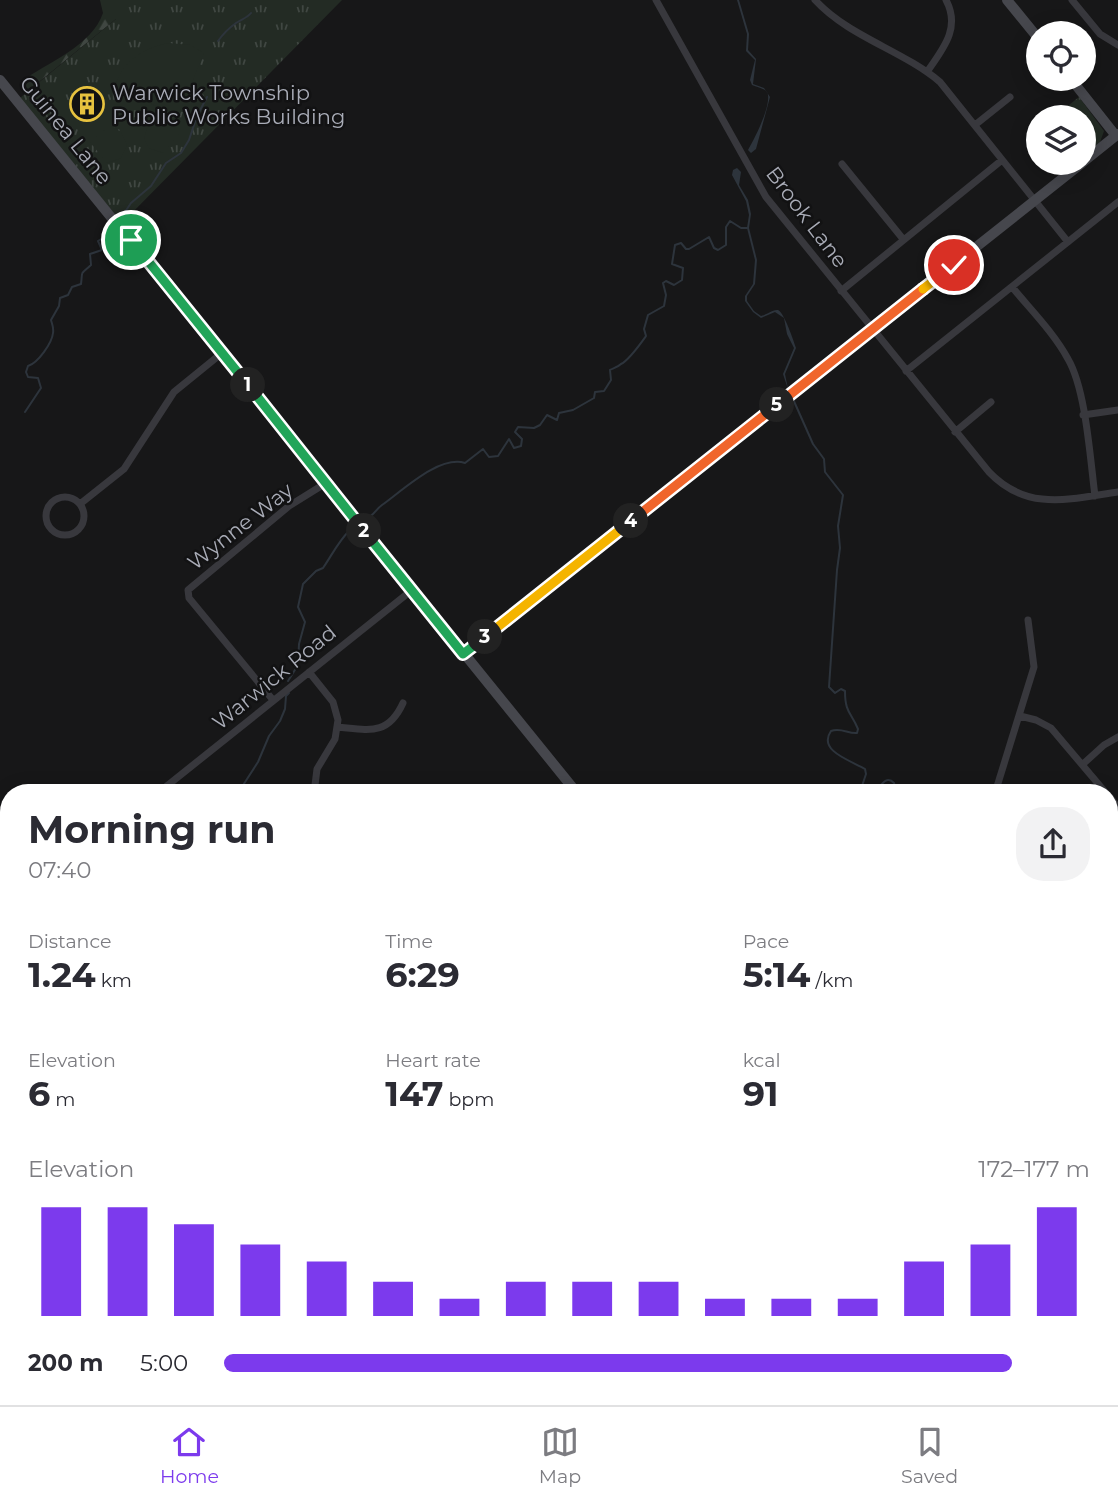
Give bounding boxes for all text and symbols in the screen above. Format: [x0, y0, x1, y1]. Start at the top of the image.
map controls [1026, 21, 1096, 175]
button: locate [1026, 21, 1096, 91]
street label: Guinea Lane [15, 71, 117, 189]
place label: Warwick Township Public Works Building [112, 80, 345, 129]
building icon: Warwick Township Public Works Building [68, 85, 106, 123]
button: layers [1026, 105, 1096, 175]
street label: Brook Lane [761, 162, 853, 272]
pin [101, 210, 161, 270]
icon: arrive [112, 221, 150, 259]
pin [924, 235, 984, 295]
icon: check [935, 246, 973, 284]
pin: 1 [230, 368, 266, 402]
text: 1 [244, 373, 251, 396]
pin: 5 [760, 388, 794, 422]
text: 5 [771, 393, 782, 416]
street label: Wynne Way [182, 477, 298, 575]
pin: 4 [614, 504, 648, 538]
text: 4 [624, 509, 637, 532]
pin: 2 [346, 514, 382, 548]
text: 2 [358, 519, 369, 542]
street label: Warwick Road [207, 619, 341, 735]
pin: 3 [468, 620, 503, 654]
text: 3 [479, 625, 490, 648]
text: Morning run [28, 806, 276, 853]
button: share [1016, 807, 1090, 881]
text: 07:40 [28, 856, 91, 884]
text: Distance [28, 930, 111, 953]
text: Time [385, 930, 433, 953]
text: Pace [743, 930, 789, 953]
text: 1.24 [28, 953, 96, 996]
text: 6:29 [385, 953, 460, 996]
text: 5:14 [743, 953, 811, 996]
text: km [96, 969, 132, 992]
text: /km [811, 969, 853, 992]
text: Elevation [28, 1049, 116, 1072]
text: Heart rate [385, 1049, 481, 1072]
text: kcal [743, 1049, 781, 1072]
text: 6 [28, 1072, 50, 1115]
text: 147 [385, 1072, 443, 1115]
text: 91 [743, 1072, 779, 1115]
text: m [50, 1088, 75, 1111]
text: bpm [443, 1088, 494, 1111]
text: Elevation [28, 1155, 134, 1183]
text: 172–177 m [978, 1155, 1090, 1183]
text: 200 m [28, 1349, 103, 1377]
text: 5:00 [140, 1349, 188, 1377]
tab: Home [160, 1423, 219, 1488]
tab: Map [539, 1423, 581, 1488]
tab: Saved [901, 1423, 958, 1488]

